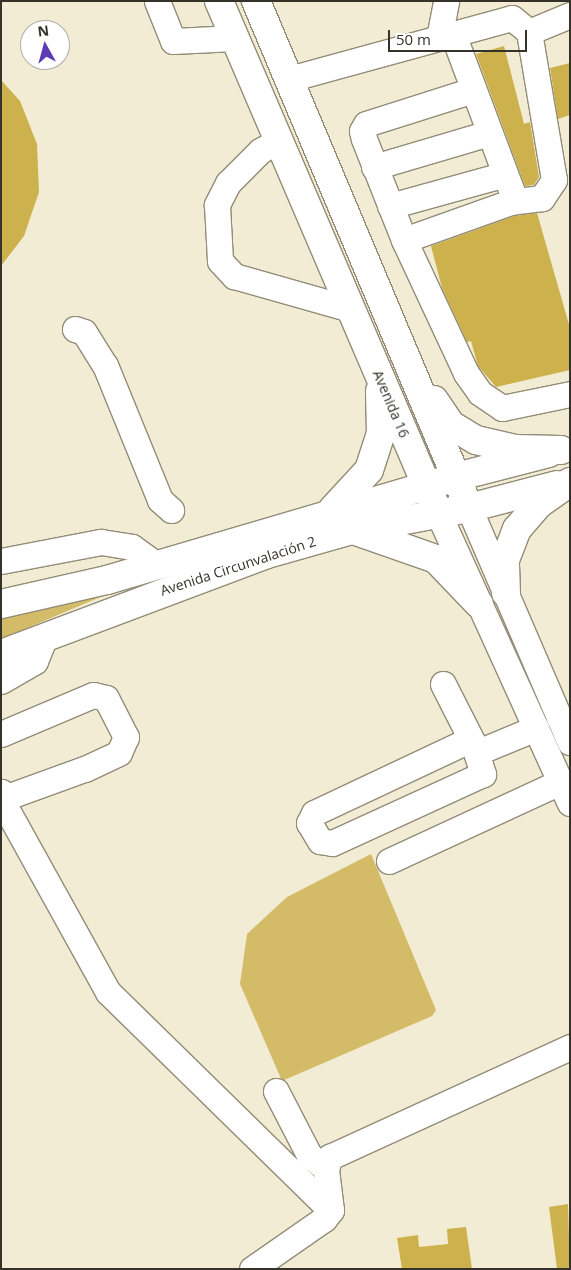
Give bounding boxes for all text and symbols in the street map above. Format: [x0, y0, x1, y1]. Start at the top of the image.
north arrow [20, 20, 70, 70]
text: N [36, 20, 50, 41]
scale bar [391, 20, 530, 52]
text: 50 m [396, 29, 431, 49]
street label: Avenida 16 [369, 368, 413, 440]
street label: Avenida Circunvalación 2 [158, 533, 318, 599]

